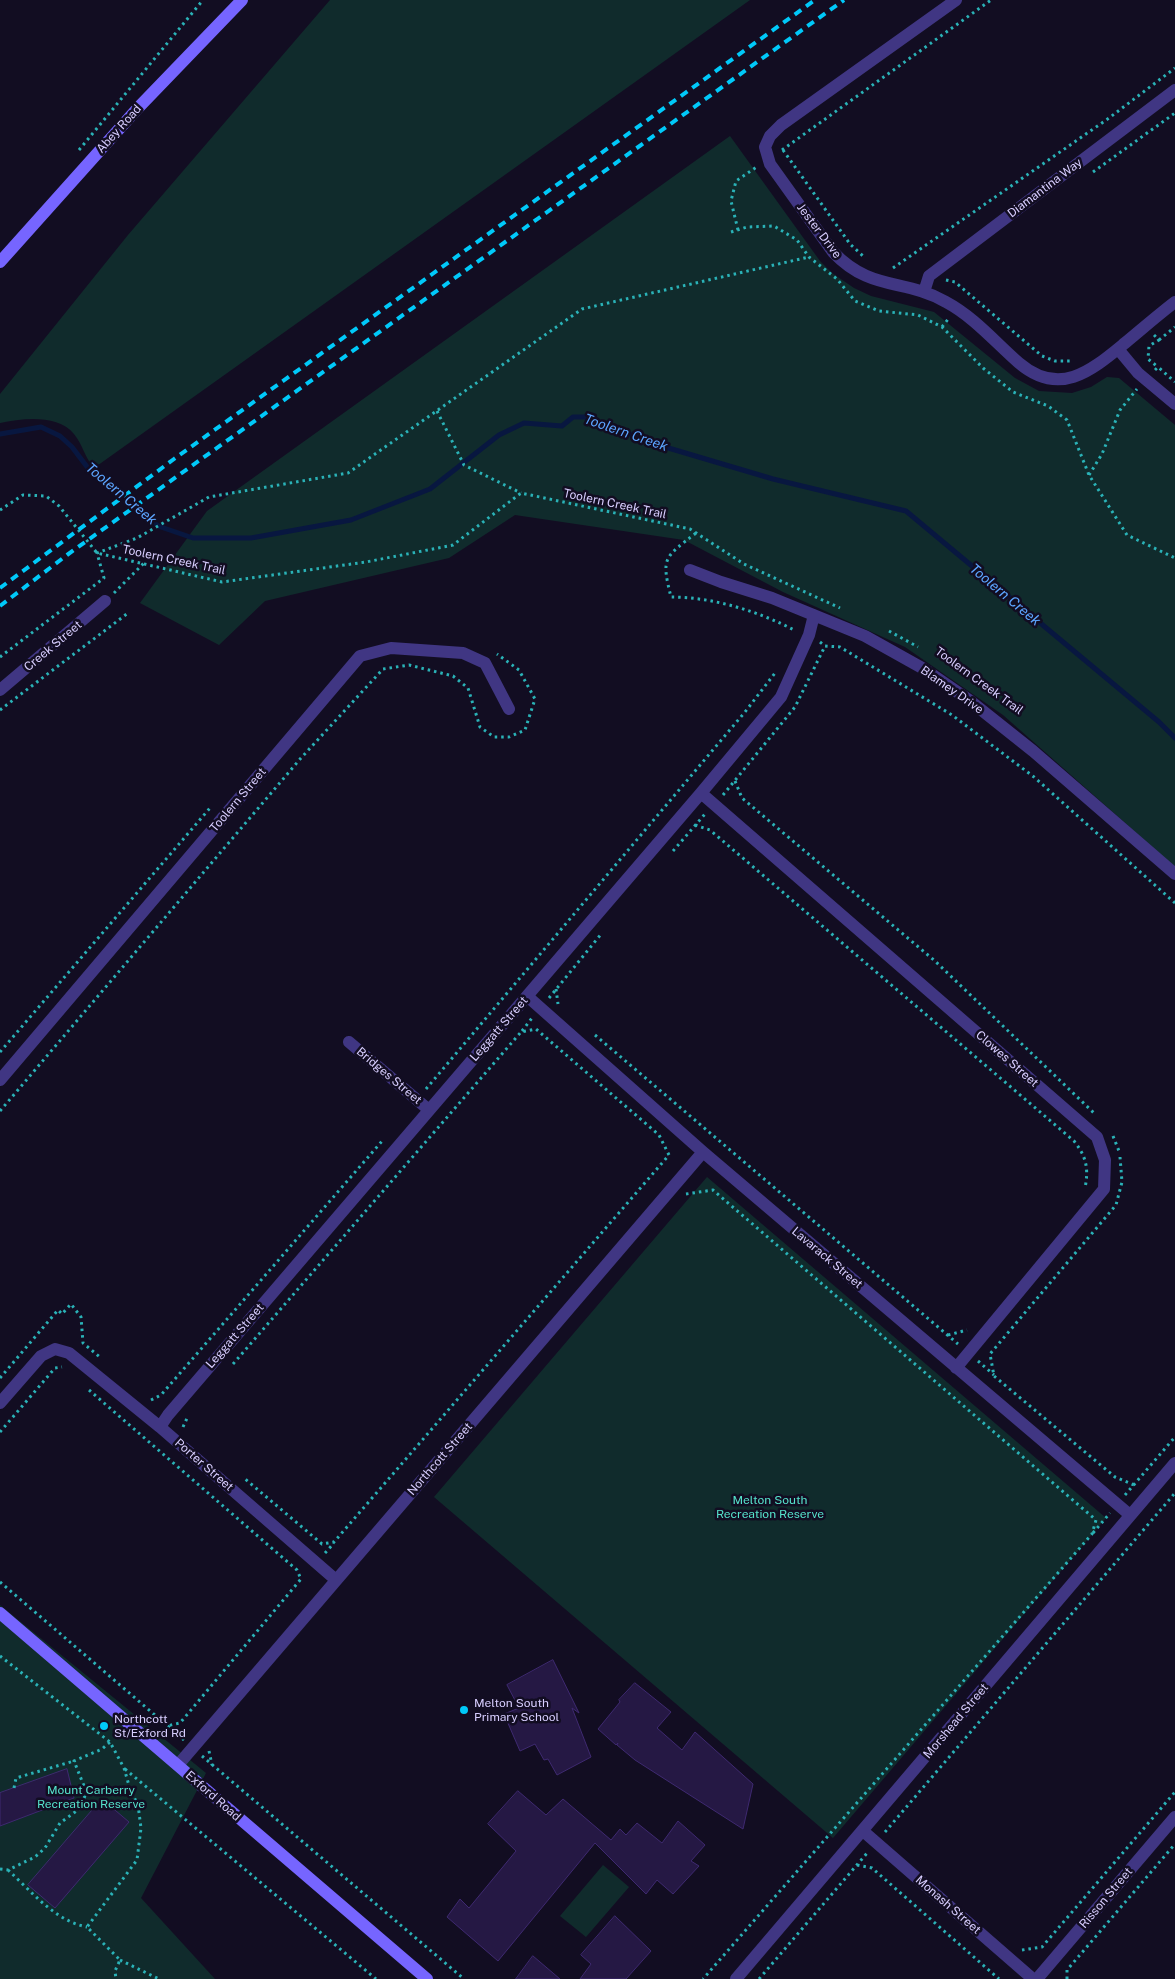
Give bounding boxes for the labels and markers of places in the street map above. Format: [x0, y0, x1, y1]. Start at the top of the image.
place label: Melton South Primary School [474, 1696, 559, 1724]
marker: Melton South Primary School [458, 1704, 470, 1716]
place label: Northcott St/Exford Rd [114, 1712, 186, 1740]
marker: Northcott St/Exford Rd [98, 1720, 110, 1732]

